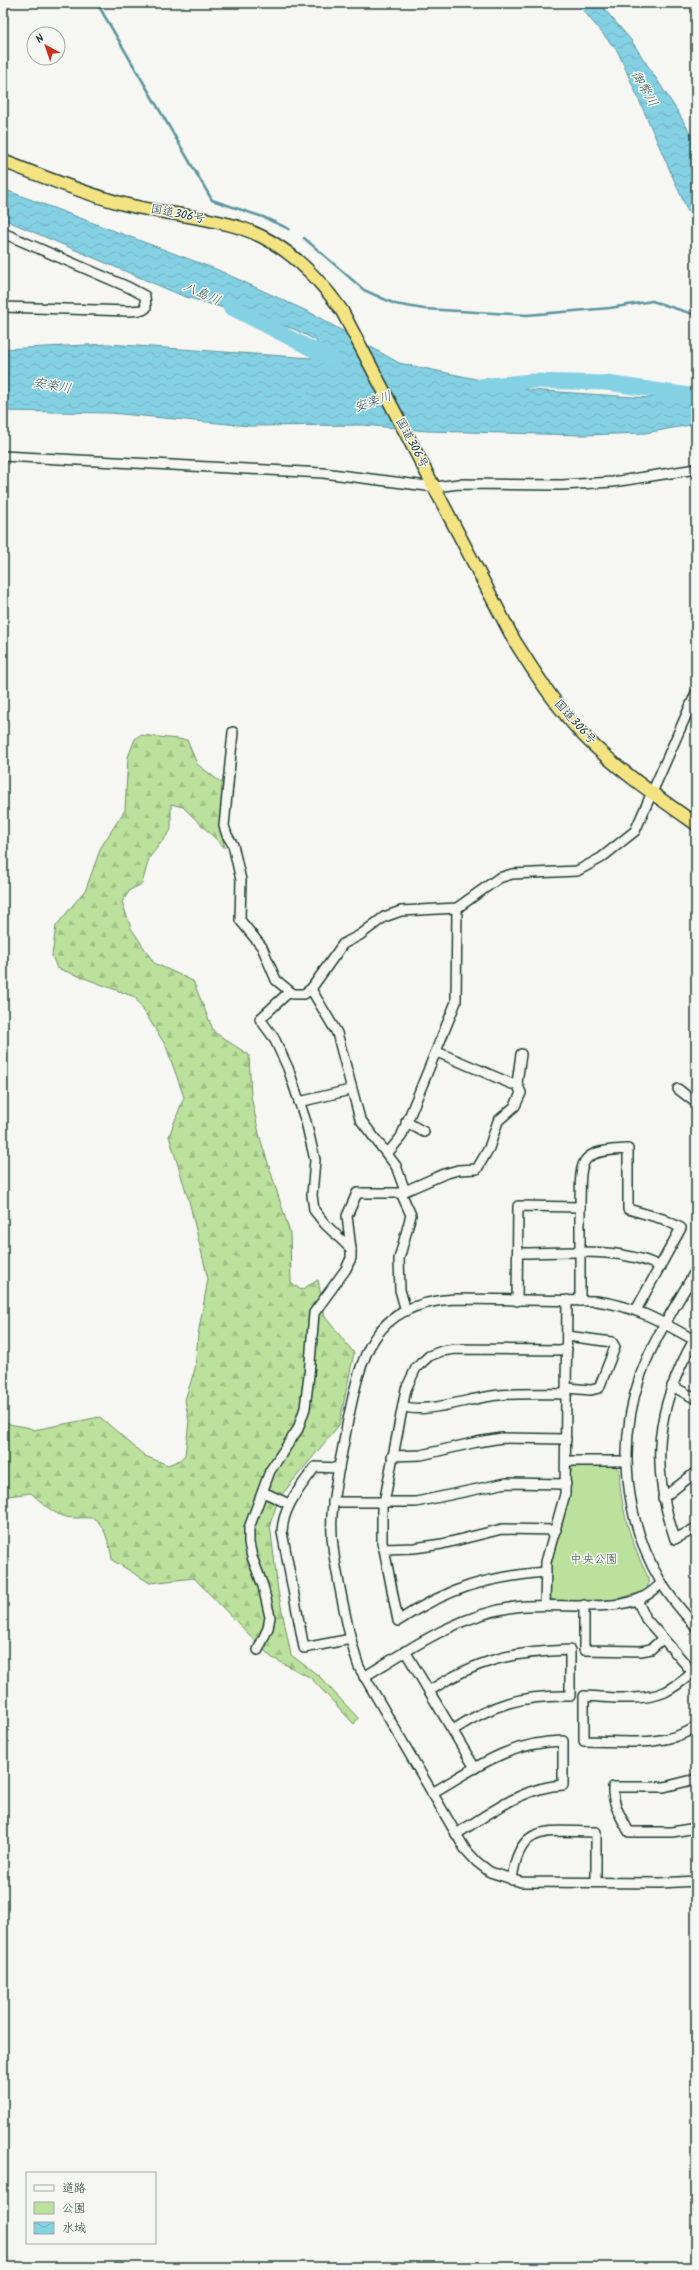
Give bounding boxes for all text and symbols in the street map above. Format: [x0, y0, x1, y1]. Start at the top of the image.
north arrow [26, 26, 66, 66]
text: N [32, 30, 49, 48]
water label: 御幣川 [625, 67, 663, 111]
street label: 国道306号 [149, 199, 207, 229]
water label: 八島川 [180, 276, 224, 312]
water label: 安楽川 [31, 372, 73, 400]
water label: 安楽川 [351, 386, 395, 418]
street label: 国道306号 [391, 414, 433, 472]
street label: 国道306号 [549, 695, 601, 749]
park label: 中央公園 [570, 1550, 618, 1569]
legend [26, 2172, 156, 2244]
text: 道路 [62, 2179, 86, 2198]
text: 公園 [62, 2199, 86, 2218]
text: 水域 [62, 2219, 86, 2238]

